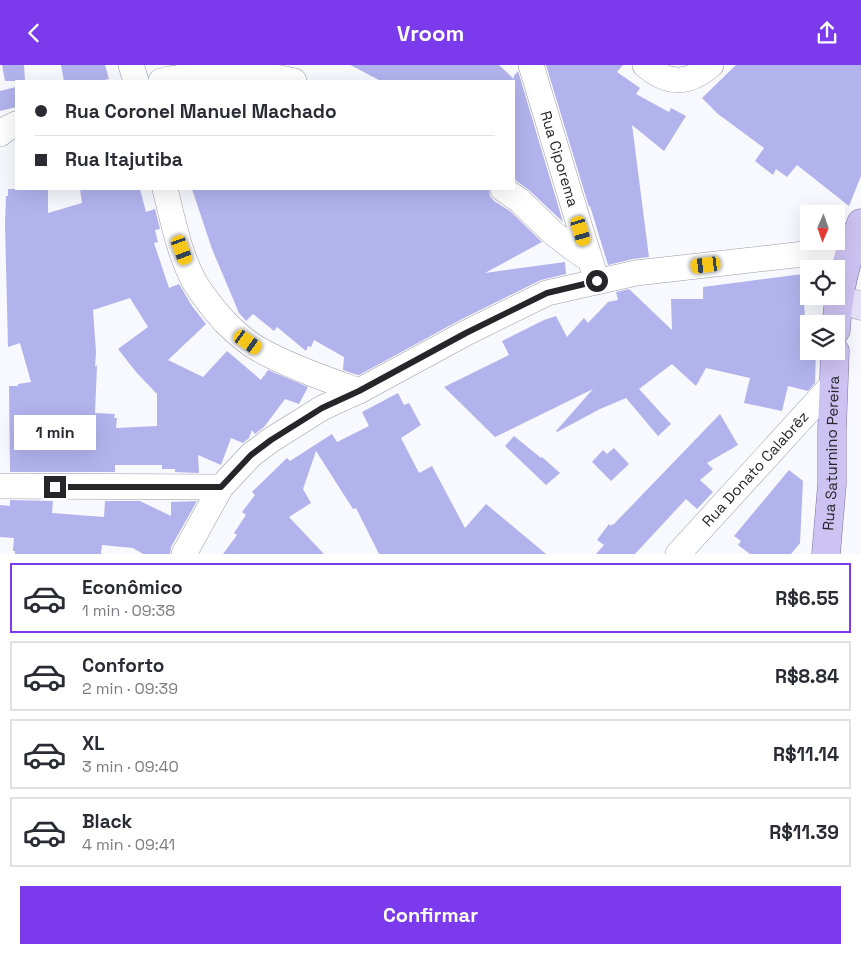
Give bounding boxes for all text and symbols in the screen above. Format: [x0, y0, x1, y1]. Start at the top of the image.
icon: back [20, 19, 48, 47]
text: Vroom [397, 19, 464, 47]
icon: share [813, 19, 841, 47]
text: Rua Coronel Manuel Machado [65, 99, 337, 124]
street label: Rua Ciporema [536, 108, 583, 209]
text: Rua Itajutiba [65, 147, 183, 172]
north arrow [800, 205, 845, 250]
map controls [800, 205, 845, 360]
car [569, 214, 592, 248]
car [169, 233, 194, 267]
car [690, 256, 721, 274]
button: locate [800, 260, 845, 305]
route start [586, 270, 608, 292]
button: layers [800, 315, 845, 360]
car [231, 327, 264, 357]
street label: Rua Saturnino Pereira [818, 375, 843, 531]
street label: Rua Donato Calabrêz [698, 407, 813, 530]
callout: 1 min [14, 415, 96, 449]
text: 1 min [35, 422, 75, 443]
route end [44, 476, 66, 498]
text: Econômico [82, 575, 183, 600]
icon: car [22, 576, 67, 621]
text: R$6.55 [775, 586, 839, 611]
text: 1 min · 09:38 [82, 600, 175, 621]
text: Conforto [82, 653, 164, 678]
icon: car [22, 654, 67, 699]
text: R$8.84 [775, 664, 839, 689]
text: 2 min · 09:39 [82, 678, 178, 699]
text: XL [82, 731, 105, 756]
icon: car [22, 732, 67, 777]
text: R$11.14 [773, 742, 839, 767]
text: 3 min · 09:40 [82, 756, 179, 777]
text: Black [82, 809, 132, 834]
icon: car [22, 810, 67, 855]
text: R$11.39 [769, 820, 839, 845]
text: 4 min · 09:41 [82, 834, 175, 855]
button: Confirmar [20, 886, 841, 944]

